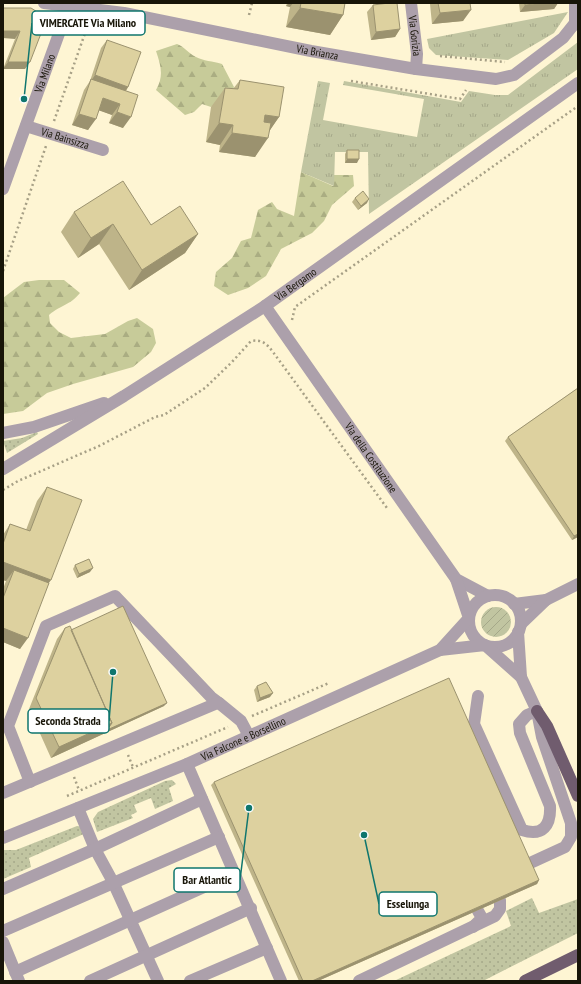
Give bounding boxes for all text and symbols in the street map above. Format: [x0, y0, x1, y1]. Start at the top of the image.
callout: VIMERCATE Via Milano [32, 11, 145, 35]
street label: Via Gorizia [405, 14, 424, 57]
text: VIMERCATE Via Milano [39, 15, 137, 30]
street label: Via Brianza [294, 41, 340, 63]
street label: Via Milano [31, 52, 58, 96]
street label: Via Bainsizza [38, 124, 91, 152]
street label: Via Bergamo [271, 265, 319, 305]
street label: Via della Costituzione [341, 419, 401, 496]
callout: Seconda Strada [28, 709, 109, 733]
text: Seconda Strada [35, 713, 101, 728]
street label: Via Falcone e Borsellino [198, 713, 288, 764]
callout: Bar Atlantic [174, 868, 240, 892]
text: Bar Atlantic [182, 872, 232, 887]
callout: Esselunga [379, 892, 437, 916]
text: Esselunga [387, 896, 429, 911]

